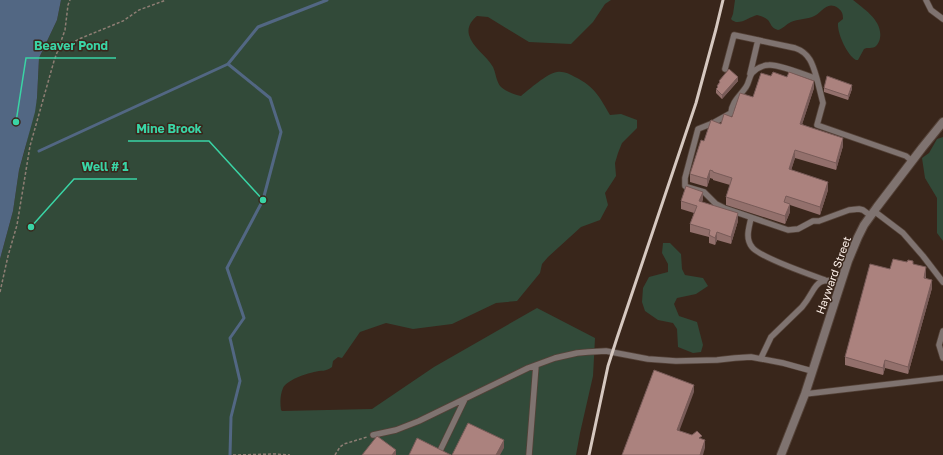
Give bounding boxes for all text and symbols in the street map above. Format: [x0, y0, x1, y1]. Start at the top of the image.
callout: Beaver Pond [26, 34, 116, 58]
text: Beaver Pond [34, 38, 108, 53]
callout: Mine Brook [128, 117, 209, 141]
text: Mine Brook [136, 121, 202, 136]
callout: Well # 1 [74, 155, 137, 179]
text: Well # 1 [82, 159, 128, 174]
street label: Hayward Street [813, 234, 853, 316]

